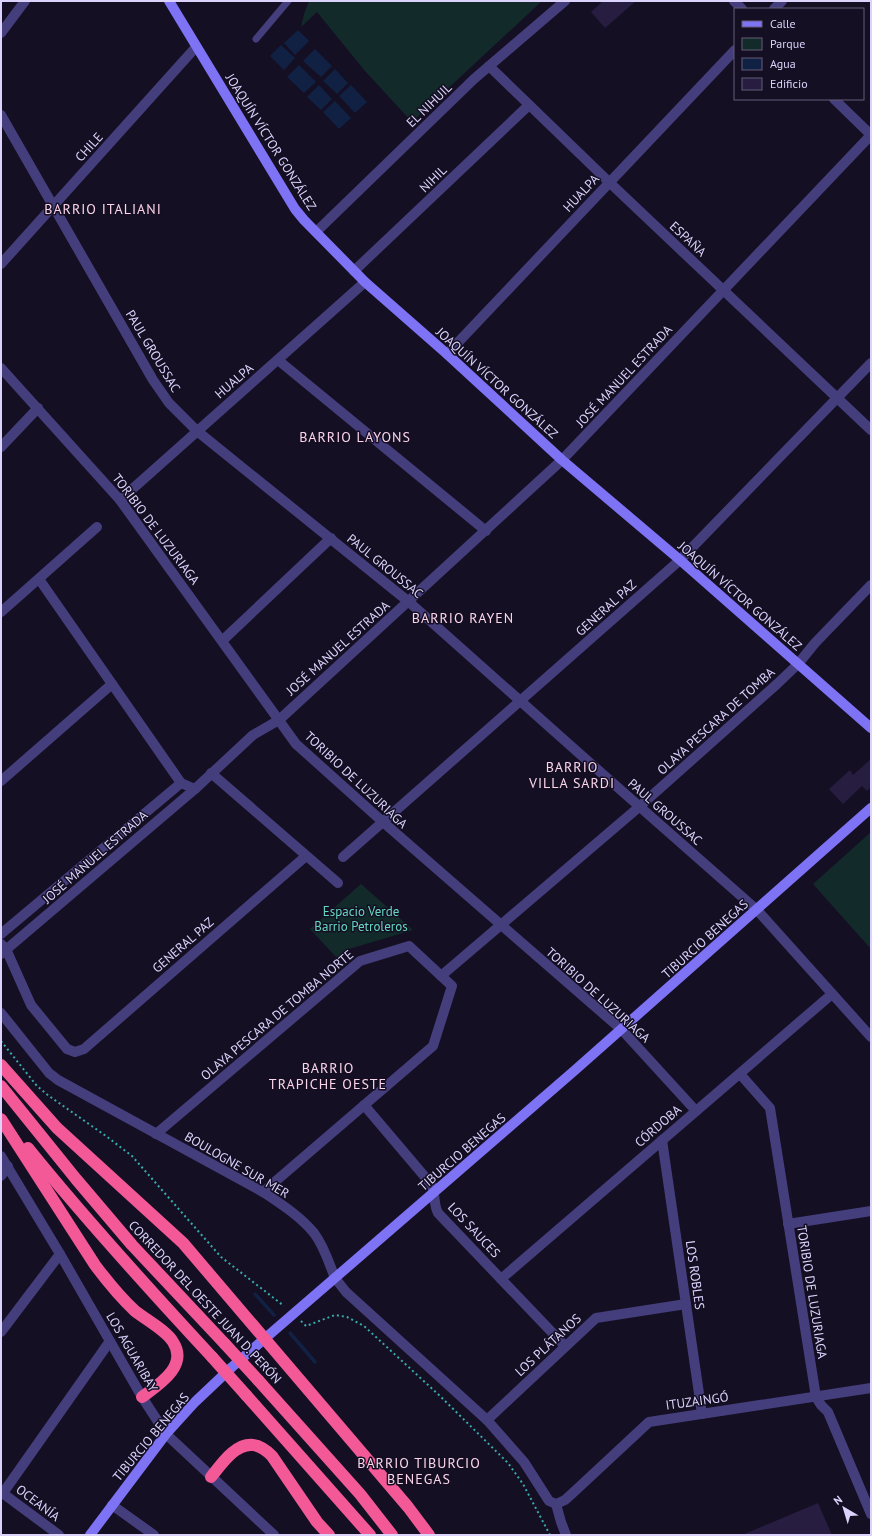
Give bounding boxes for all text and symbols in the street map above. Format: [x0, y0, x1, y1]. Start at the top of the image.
legend [734, 8, 864, 100]
text: Calle [770, 16, 796, 31]
text: Parque [770, 36, 805, 51]
text: Agua [770, 56, 796, 71]
street label: JOAQUÍN VÍCTOR GONZÁLEZ [221, 70, 320, 214]
text: Edificio [770, 76, 808, 91]
street label: EL NIHUIL [403, 79, 456, 131]
street label: CHILE [71, 129, 107, 165]
street label: NIHIL [416, 162, 451, 196]
street label: HUALPA [559, 170, 603, 215]
district label: BARRIO ITALIANI [44, 200, 162, 218]
street label: ESPAÑA [666, 218, 710, 261]
street label: PAUL GROUSSAC [122, 307, 184, 395]
street label: JOSÉ MANUEL ESTRADA [572, 321, 676, 431]
street label: JOAQUÍN VÍCTOR GONZÁLEZ [432, 323, 562, 442]
street label: HUALPA [211, 359, 257, 402]
district label: BARRIO LAYONS [299, 428, 411, 446]
street label: TORIBIO DE LUZURIAGA [109, 470, 204, 588]
street label: PAUL GROUSSAC [343, 530, 427, 602]
street label: JOAQUÍN VÍCTOR GONZÁLEZ [674, 537, 805, 654]
street label: GENERAL PAZ [572, 576, 640, 640]
street label: JOSÉ MANUEL ESTRADA [282, 597, 394, 700]
district label: BARRIO RAYEN [412, 609, 514, 627]
street label: OLAYA PESCARA DE TOMBA [654, 663, 779, 778]
street label: TORIBIO DE LUZURIAGA [301, 728, 411, 832]
district label: BARRIO VILLA SARDI [528, 758, 615, 792]
street label: PAUL GROUSSAC [624, 775, 706, 849]
street label: JOSÉ MANUEL ESTRADA [38, 807, 151, 908]
street label: TIBURCIO BENEGAS [658, 896, 752, 982]
park label: Espacio Verde Barrio Petroleros [314, 903, 408, 935]
street label: GENERAL PAZ [149, 914, 217, 976]
street label: TORIBIO DE LUZURIAGA [542, 944, 654, 1047]
street label: OLAYA PESCARA DE TOMBA NORTE [197, 946, 357, 1084]
district label: BARRIO TRAPICHE OESTE [269, 1059, 387, 1093]
street label: CÓRDOBA [631, 1101, 685, 1151]
street label: TIBURCIO BENEGAS [415, 1109, 509, 1195]
street label: BOULOGNE SUR MER [181, 1128, 293, 1202]
street label: LOS SAUCES [444, 1199, 504, 1261]
street label: CORREDOR DEL OESTE JUAN D. PERÓN [125, 1217, 285, 1387]
street label: TORIBIO DE LUZURIAGA [793, 1224, 831, 1360]
street label: LOS ROBLES [682, 1239, 708, 1311]
street label: LOS AGUARIBAY [102, 1309, 162, 1395]
street label: LOS PLÁTANOS [511, 1310, 585, 1380]
street label: ITUZAINGÓ [664, 1388, 730, 1414]
street label: TIBURCIO BENEGAS [109, 1389, 193, 1485]
district label: BARRIO TIBURCIO BENEGAS [357, 1454, 481, 1488]
street label: OCEANÍA [13, 1481, 64, 1525]
north arrow [824, 1488, 864, 1528]
text: N [831, 1492, 845, 1508]

